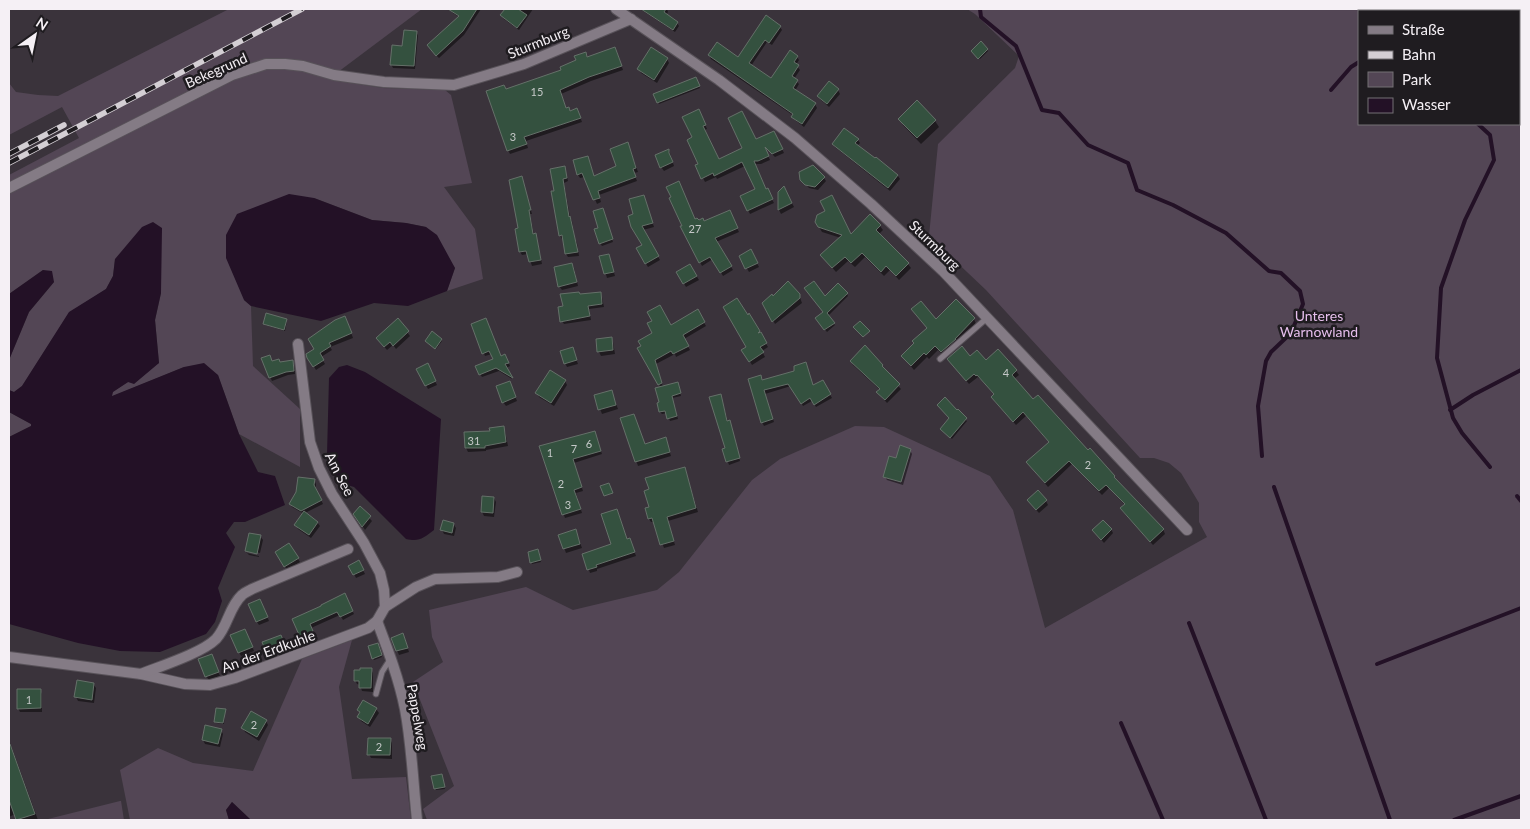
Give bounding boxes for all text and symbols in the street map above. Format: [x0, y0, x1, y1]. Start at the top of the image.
north arrow [10, 10, 60, 60]
legend [1358, 10, 1520, 125]
text: N [33, 14, 52, 34]
text: Straße [1402, 20, 1445, 38]
street label: Sturmburg [505, 22, 571, 62]
text: Bahn [1402, 45, 1436, 63]
street label: Bekegrund [182, 49, 250, 91]
text: Park [1402, 70, 1432, 88]
house number: 15 [531, 85, 543, 98]
text: Wasser [1402, 95, 1451, 113]
house number: 3 [510, 130, 516, 143]
street label: Sturmburg [906, 216, 964, 274]
house number: 27 [689, 222, 701, 235]
park label: Unteres Warnowland [1280, 307, 1358, 340]
house number: 4 [1003, 366, 1010, 379]
house number: 31 [468, 434, 480, 447]
house number: 6 [586, 437, 592, 450]
house number: 7 [571, 442, 577, 455]
house number: 1 [547, 446, 553, 459]
street label: Am See [322, 449, 358, 499]
house number: 2 [1085, 458, 1091, 471]
house number: 2 [558, 477, 564, 490]
house number: 3 [565, 498, 571, 511]
street label: An der Erdkuhle [219, 626, 317, 676]
street label: Pappelweg [404, 682, 432, 752]
house number: 1 [26, 693, 32, 706]
house number: 2 [251, 718, 257, 731]
house number: 2 [376, 740, 382, 753]

